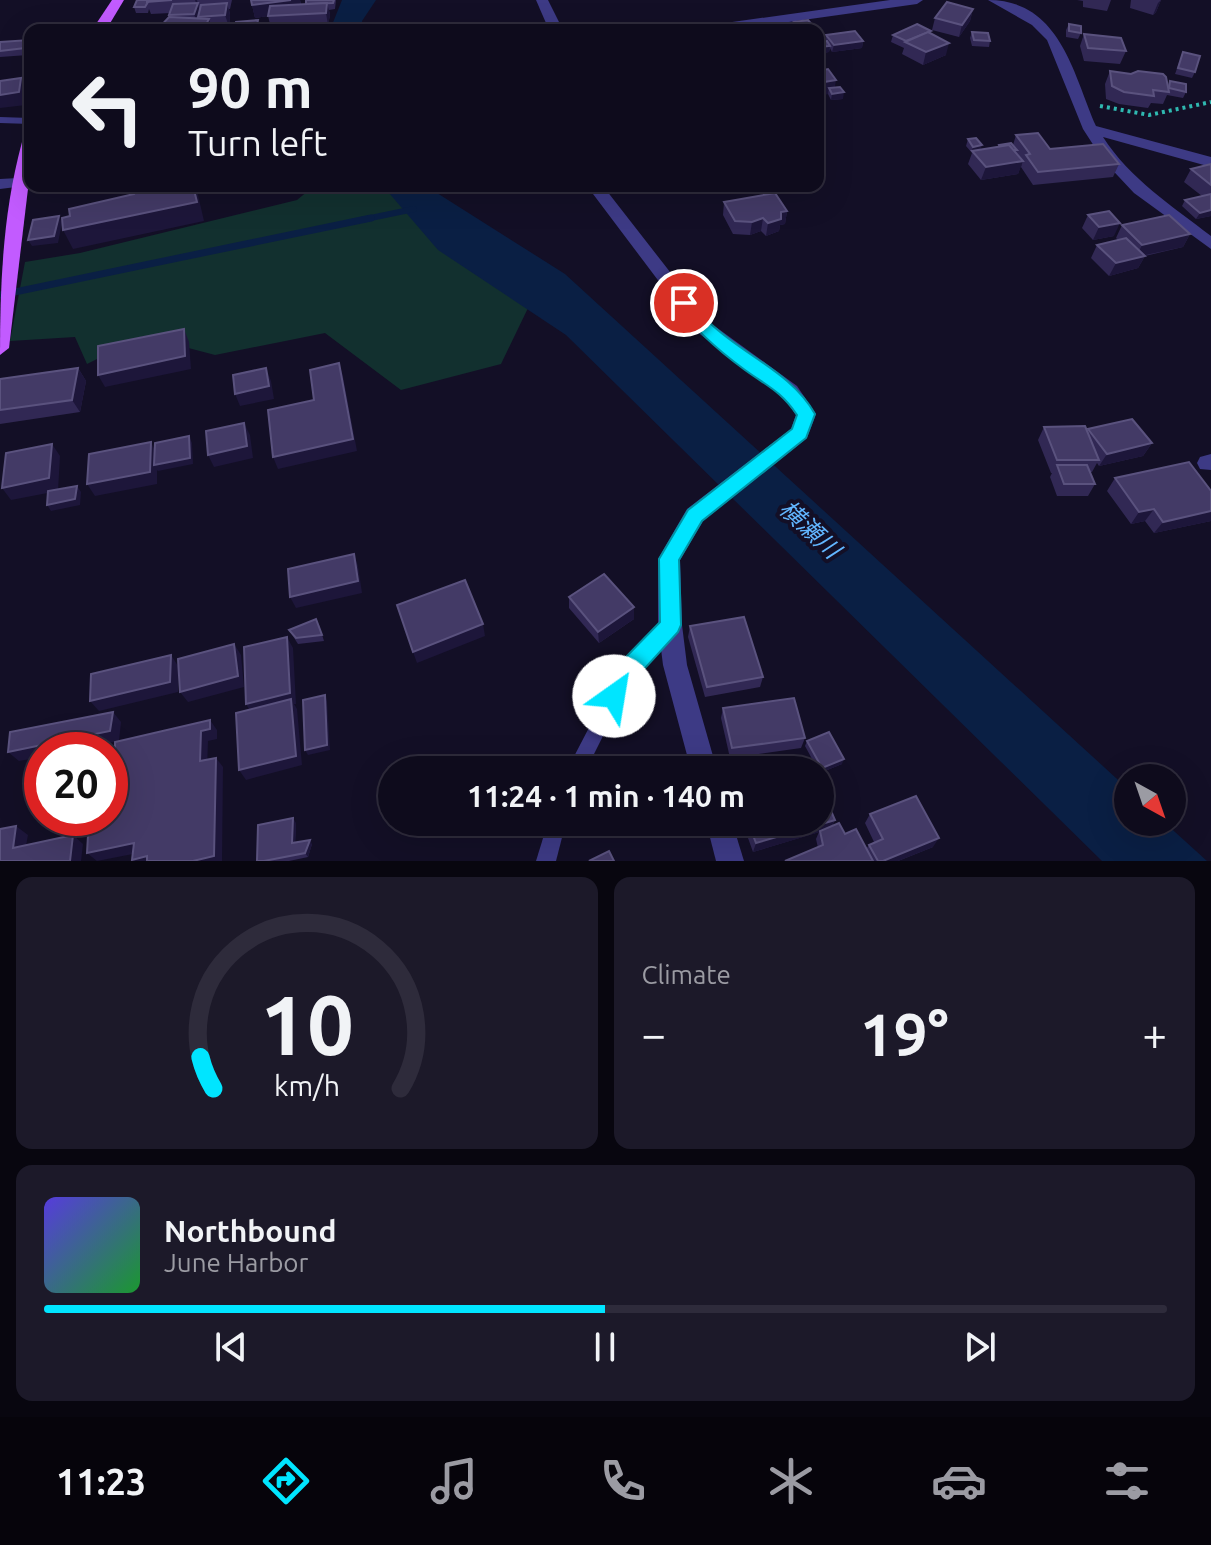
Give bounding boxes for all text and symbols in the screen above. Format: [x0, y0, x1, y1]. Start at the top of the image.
icon: left [56, 56, 160, 160]
text: 90 m [188, 56, 313, 119]
text: Turn left [188, 122, 327, 163]
pin [650, 269, 718, 337]
icon: arrive [662, 281, 706, 325]
water label: 横瀬川 [774, 495, 848, 565]
position arrow [572, 654, 656, 738]
speed limit sign: 20 [24, 732, 128, 836]
north arrow [1114, 764, 1186, 836]
map controls [1114, 764, 1186, 836]
text: 11:24 · 1 min · 140 m [467, 779, 745, 813]
text: Climate [642, 960, 731, 989]
text: 10 [260, 977, 354, 1071]
text: 19° [860, 1000, 949, 1067]
text: − [642, 1009, 666, 1058]
text: + [1142, 1009, 1167, 1058]
text: km/h [274, 1069, 340, 1101]
text: Northbound [164, 1214, 336, 1248]
text: June Harbor [164, 1248, 308, 1277]
icon: previous [209, 1325, 253, 1369]
icon: pause [583, 1325, 627, 1369]
icon: next [958, 1325, 1002, 1369]
icon: directions [258, 1453, 314, 1509]
icon: music [426, 1453, 482, 1509]
icon: phone [595, 1453, 651, 1509]
icon: climate [763, 1453, 819, 1509]
icon: car [931, 1453, 987, 1509]
icon: filters [1099, 1453, 1155, 1509]
text: 11:23 [56, 1461, 146, 1502]

